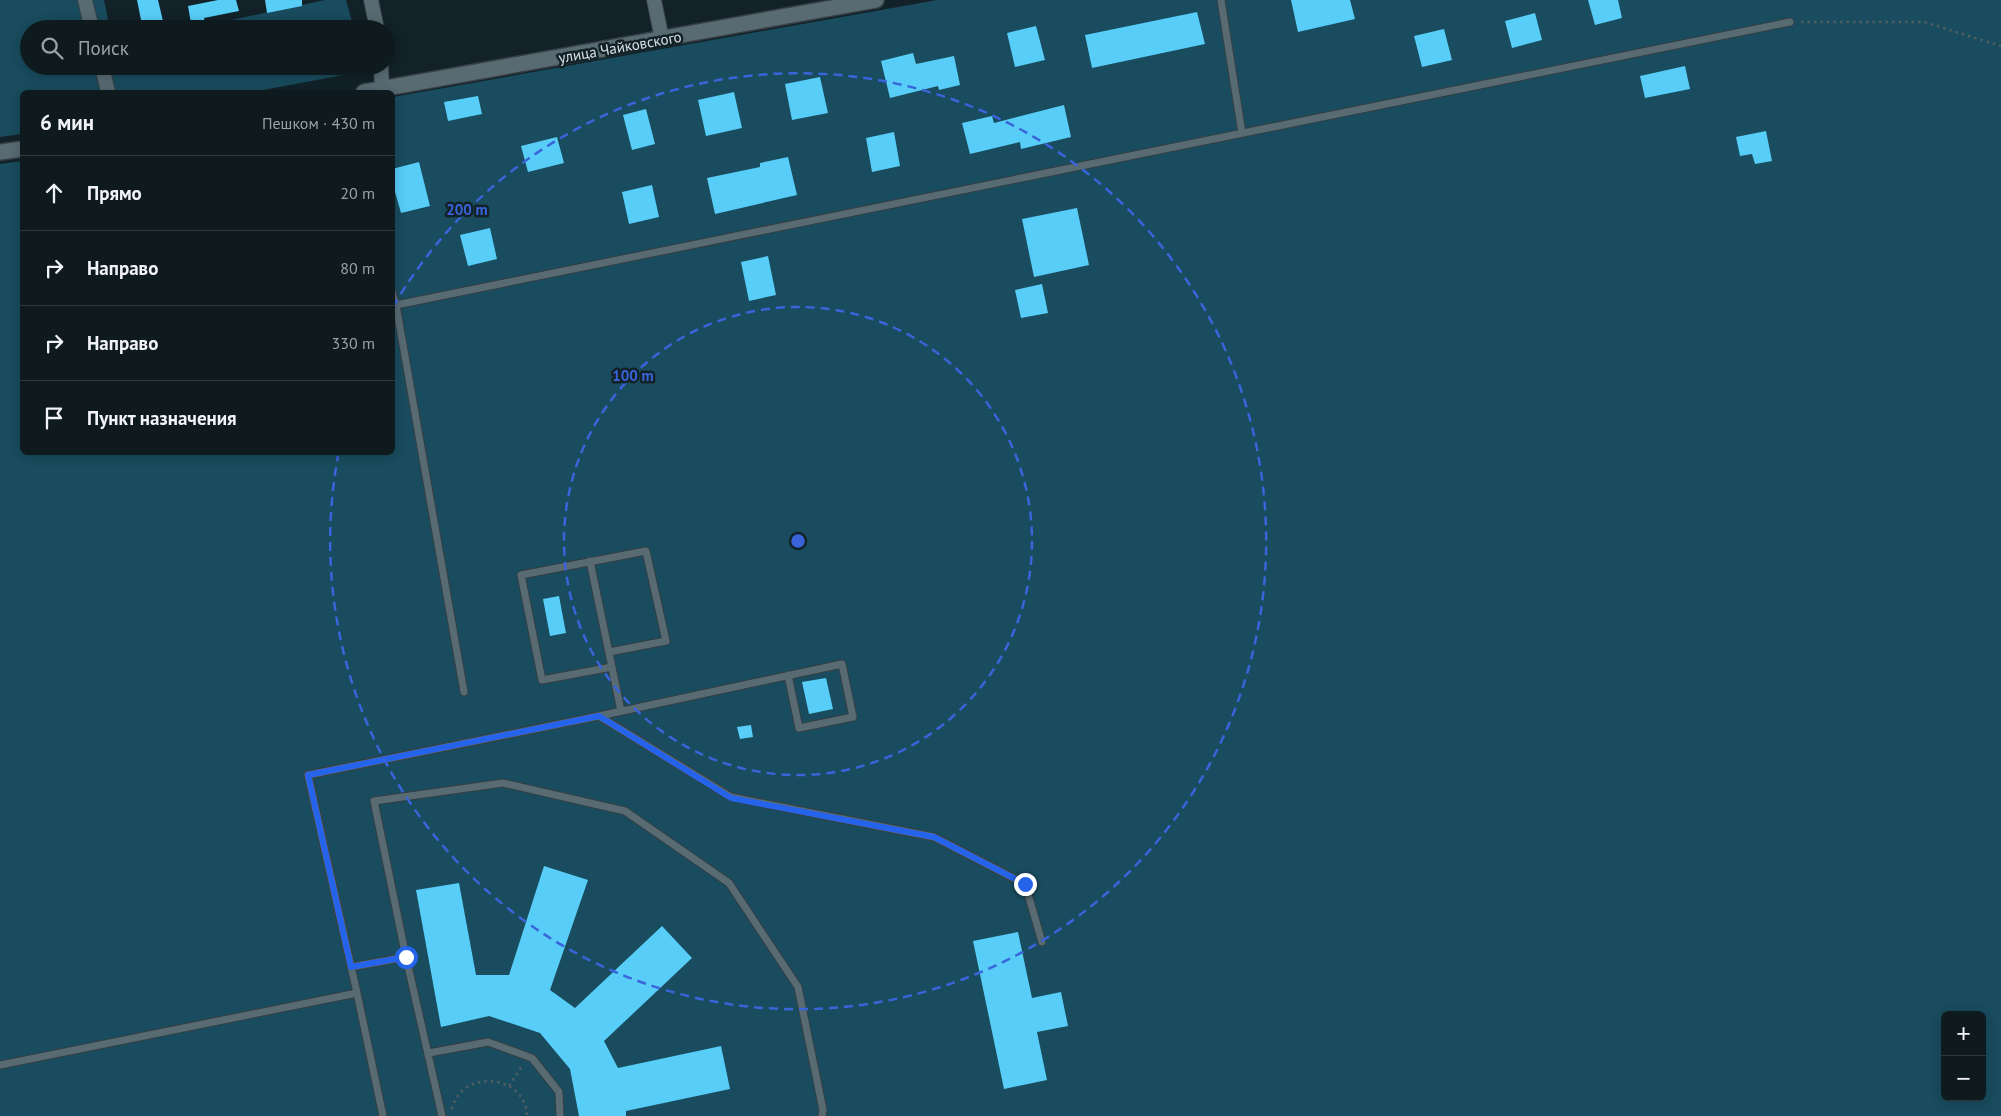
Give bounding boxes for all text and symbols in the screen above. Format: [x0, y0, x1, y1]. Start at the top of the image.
search box [20, 20, 395, 75]
street label: улица Чайковского [557, 27, 683, 67]
icon: search [38, 34, 66, 62]
text: Поиск [78, 36, 129, 60]
text: 6 мин [40, 109, 94, 136]
text: Пешком · 430 m [262, 113, 375, 133]
icon: ahead [40, 179, 68, 207]
text: Прямо [87, 181, 142, 205]
text: 20 m [340, 183, 375, 203]
text: 200 m [446, 200, 488, 219]
icon: right [40, 254, 68, 282]
text: Направо [87, 256, 158, 280]
text: 80 m [340, 258, 375, 278]
icon: right [40, 329, 68, 357]
text: Направо [87, 331, 158, 355]
text: 330 m [332, 333, 375, 353]
text: 100 m [612, 366, 654, 385]
icon: arrive [40, 404, 68, 432]
text: Пункт назначения [87, 406, 237, 430]
centre of rings [789, 532, 807, 550]
route end [1014, 873, 1037, 896]
route start [395, 946, 418, 969]
map controls [1941, 1011, 1986, 1101]
button: + [1941, 1011, 1986, 1056]
button: − [1941, 1056, 1986, 1101]

